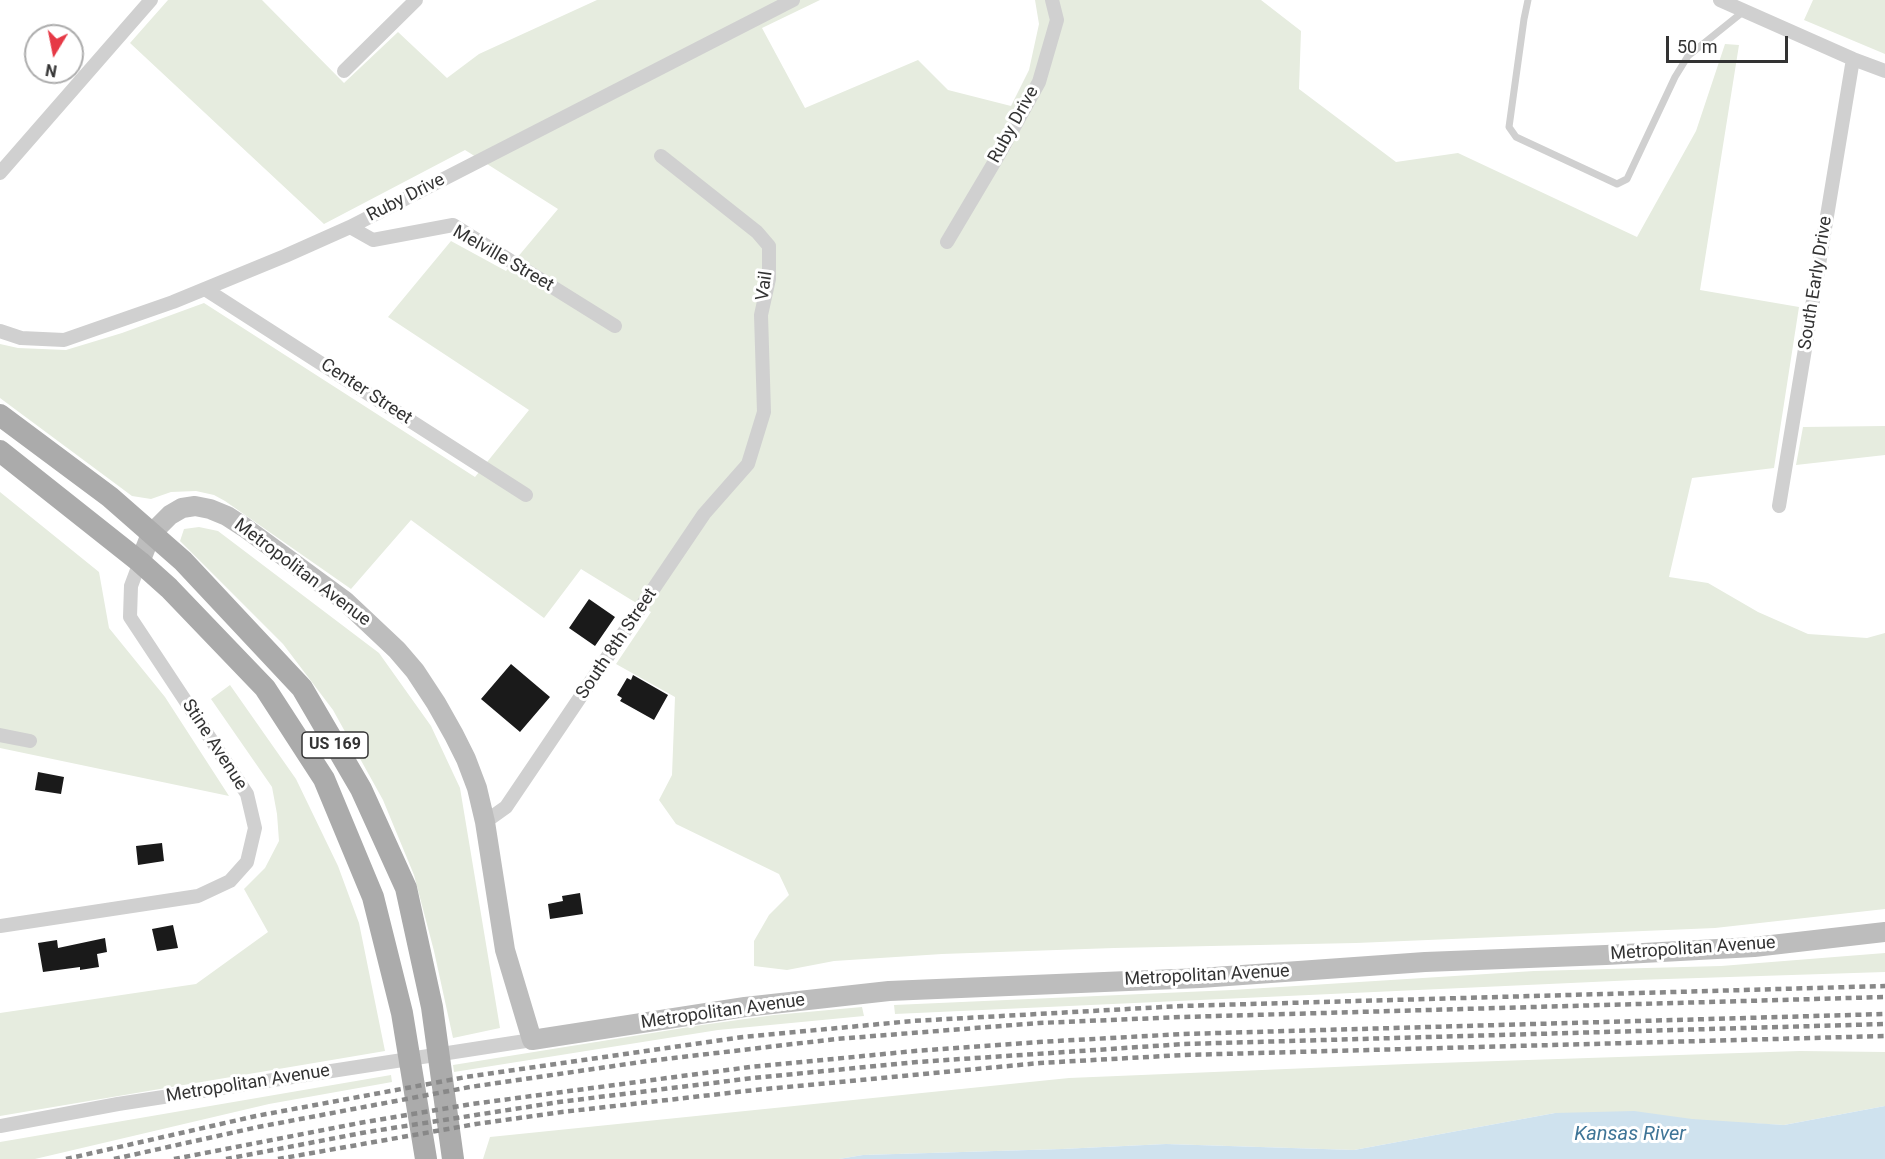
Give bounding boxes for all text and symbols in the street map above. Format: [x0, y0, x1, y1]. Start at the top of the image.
north arrow [24, 24, 84, 84]
scale bar [1669, 24, 1790, 62]
text: 50 m [1677, 36, 1717, 57]
text: N [44, 60, 58, 81]
street label: Ruby Drive [984, 83, 1044, 167]
street label: Ruby Drive [363, 169, 449, 227]
street label: South Early Drive [1795, 215, 1837, 351]
street label: Melville Street [449, 221, 557, 297]
street label: Vail [752, 270, 778, 302]
street label: Center Street [316, 354, 416, 430]
street label: Metropolitan Avenue [229, 515, 375, 631]
street label: South 8th Street [572, 584, 662, 704]
street label: Stine Avenue [177, 696, 251, 794]
road number: US 169 [302, 732, 368, 758]
street label: Metropolitan Avenue [1610, 932, 1776, 966]
street label: Metropolitan Avenue [1124, 961, 1290, 991]
street label: Metropolitan Avenue [640, 990, 806, 1034]
street label: Metropolitan Avenue [165, 1060, 331, 1108]
water label: Kansas River [1574, 1123, 1686, 1147]

